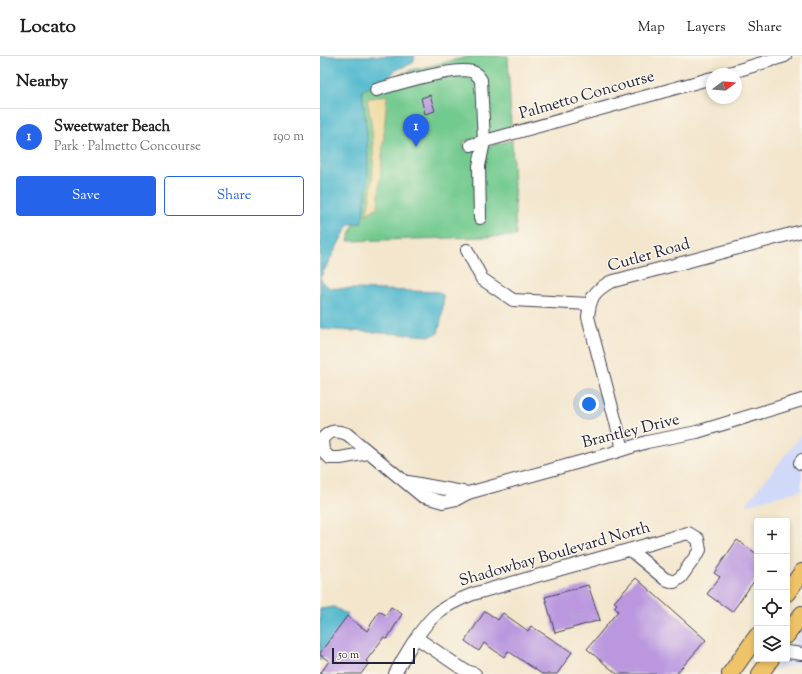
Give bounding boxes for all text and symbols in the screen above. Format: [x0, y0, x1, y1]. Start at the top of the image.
text: Locato [20, 14, 76, 41]
text: Map [638, 18, 665, 38]
text: Layers [687, 18, 725, 38]
text: Share [747, 18, 782, 38]
street label: Palmetto Concourse [517, 66, 657, 126]
north arrow [706, 68, 742, 104]
text: Nearby [16, 70, 68, 94]
pin: 1 [403, 114, 429, 147]
text: Sweetwater Beach [54, 117, 170, 138]
text: 1 [27, 128, 31, 146]
text: 190 m [273, 128, 304, 146]
text: Park · Palmetto Concourse [54, 138, 201, 156]
button: Save [16, 176, 156, 216]
button: Share [164, 176, 304, 216]
street label: Cutler Road [605, 233, 693, 279]
your location [579, 394, 599, 414]
street label: Brantley Drive [580, 409, 682, 455]
street label: Shadowbay Boulevard North [457, 516, 654, 593]
map controls [754, 518, 790, 662]
button: + [754, 518, 790, 554]
button: − [754, 554, 790, 590]
button: locate [754, 590, 790, 626]
button: layers [754, 626, 790, 662]
scale bar [332, 646, 415, 665]
text: 50 m [338, 647, 359, 663]

